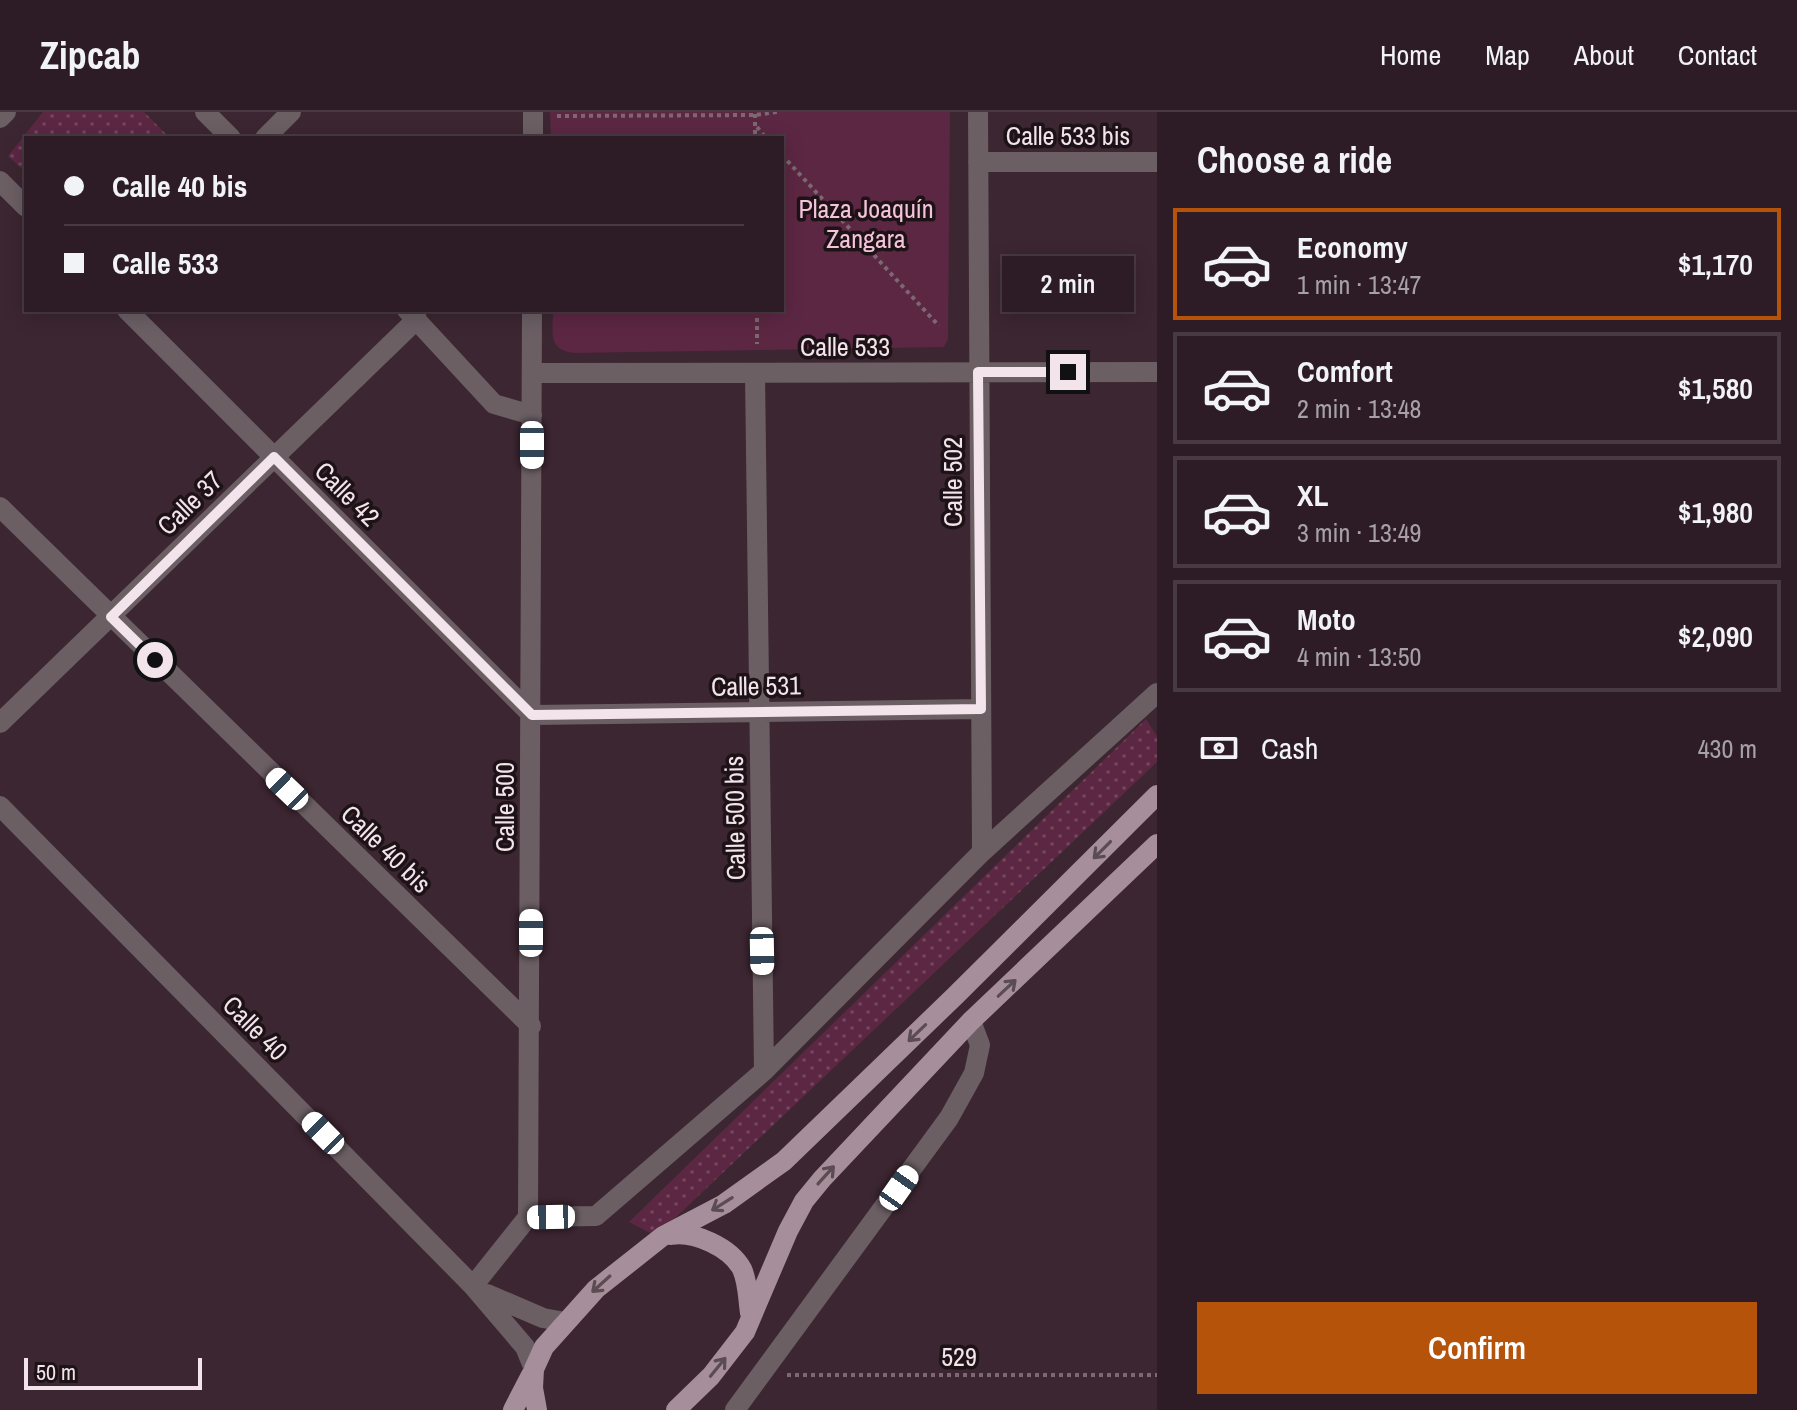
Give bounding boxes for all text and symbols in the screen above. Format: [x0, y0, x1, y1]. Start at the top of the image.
text: Zipcab [40, 30, 140, 81]
text: Home [1380, 36, 1441, 74]
text: Map [1485, 36, 1530, 74]
text: About [1574, 36, 1634, 74]
text: Contact [1678, 36, 1757, 74]
street label: Calle 533 bis [1006, 118, 1130, 153]
text: Choose a ride [1197, 136, 1392, 184]
text: Calle 40 bis [112, 166, 247, 206]
park label: Plaza Joaquín Zangara [798, 191, 934, 256]
text: Economy [1297, 227, 1408, 267]
icon: car [1201, 228, 1273, 300]
text: Calle 533 [112, 243, 219, 283]
text: $1,170 [1678, 244, 1753, 284]
callout: 2 min [1002, 256, 1134, 312]
text: 2 min [1041, 266, 1095, 301]
text: 1 min · 13:47 [1297, 267, 1421, 302]
street label: Calle 533 [800, 329, 890, 364]
text: Comfort [1297, 351, 1393, 391]
icon: car [1201, 352, 1273, 424]
route end [1050, 354, 1086, 390]
text: $1,580 [1678, 368, 1753, 408]
text: 2 min · 13:48 [1297, 391, 1421, 426]
car [520, 421, 544, 469]
street label: Calle 502 [935, 437, 970, 527]
street label: Calle 42 [307, 454, 387, 534]
street label: Calle 37 [149, 463, 230, 542]
text: XL [1297, 475, 1328, 515]
icon: car [1201, 476, 1273, 548]
text: $1,980 [1678, 492, 1753, 532]
text: 3 min · 13:49 [1297, 515, 1421, 550]
text: Moto [1297, 599, 1356, 639]
icon: car [1201, 600, 1273, 672]
text: $2,090 [1678, 616, 1753, 656]
text: 4 min · 13:50 [1297, 639, 1421, 674]
route start [137, 642, 173, 678]
street label: Calle 531 [711, 667, 801, 704]
icon: cash [1197, 726, 1241, 770]
text: Cash [1261, 728, 1318, 768]
text: 430 m [1698, 731, 1757, 766]
street label: Calle 500 bis [716, 755, 753, 881]
street label: Calle 500 [487, 762, 522, 852]
car [261, 764, 313, 814]
street label: Calle 40 bis [334, 797, 439, 900]
one-way arrow [1093, 840, 1112, 859]
car [519, 909, 543, 957]
car [750, 927, 774, 975]
one-way arrow [996, 979, 1016, 997]
street label: Calle 40 [215, 988, 295, 1068]
one-way arrow [907, 1023, 927, 1042]
car [298, 1108, 348, 1158]
car [875, 1161, 923, 1215]
one-way arrow [817, 1165, 836, 1185]
one-way arrow [712, 1196, 734, 1212]
car [527, 1205, 575, 1229]
one-way arrow [592, 1275, 612, 1293]
button: Confirm [1197, 1302, 1757, 1394]
street label: 529 [941, 1339, 977, 1374]
scale bar [24, 1354, 202, 1390]
text: 50 m [36, 1357, 76, 1387]
one-way arrow [709, 1357, 727, 1378]

